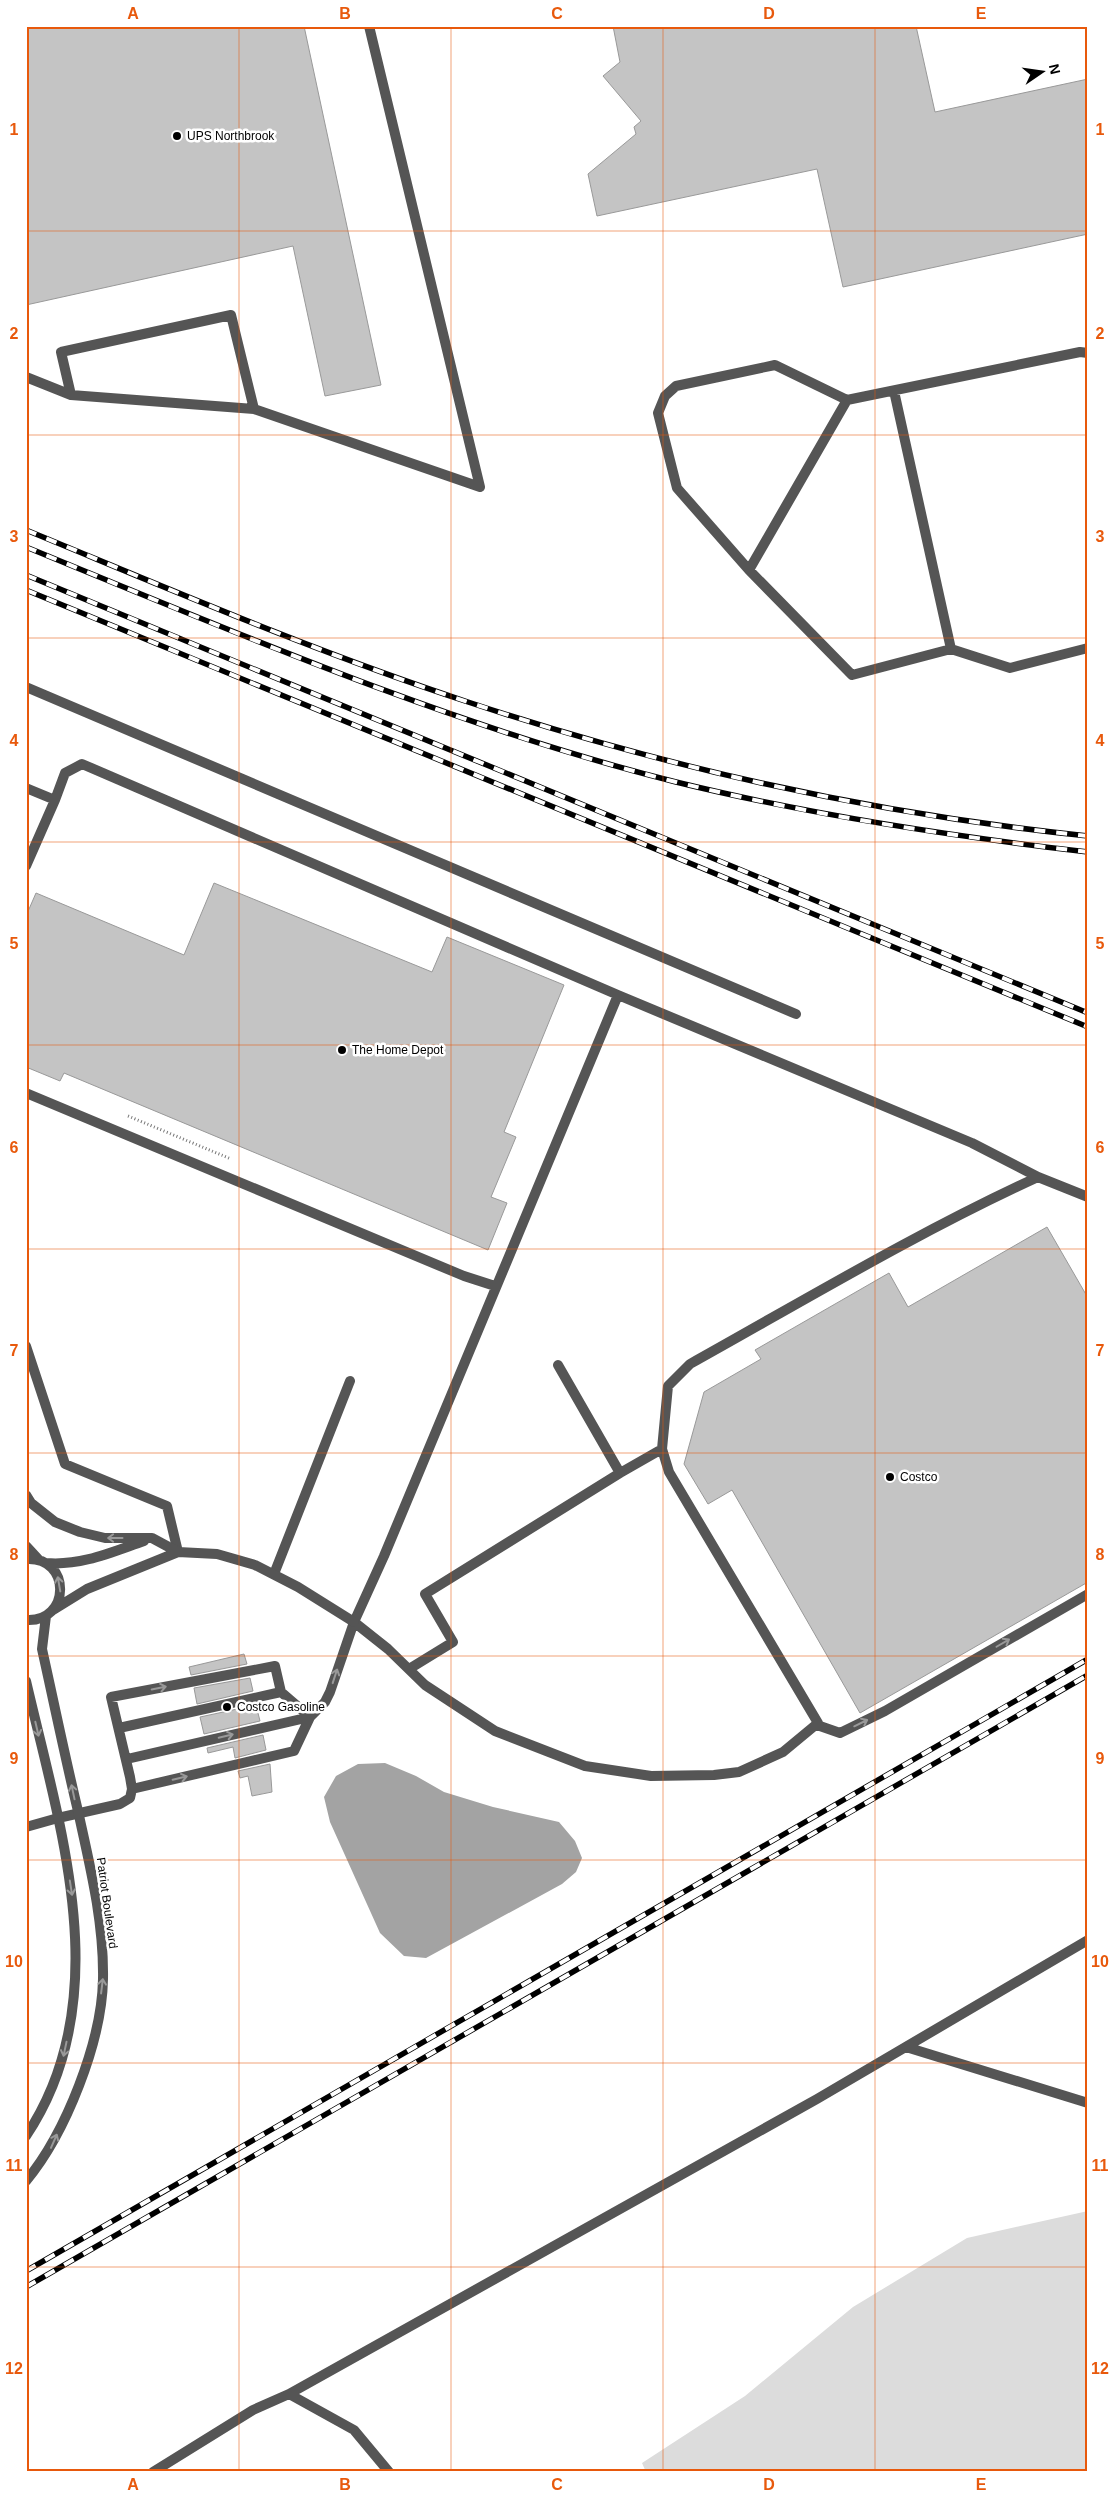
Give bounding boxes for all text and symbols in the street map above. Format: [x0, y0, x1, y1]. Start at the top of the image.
text: A [127, 5, 139, 22]
text: B [339, 5, 351, 22]
text: C [551, 5, 563, 22]
text: D [763, 5, 775, 22]
text: E [976, 5, 987, 22]
north arrow [1016, 48, 1066, 98]
text: N [1046, 62, 1064, 76]
text: 1 [10, 121, 19, 138]
text: 1 [1096, 121, 1105, 138]
place label: UPS Northbrook [187, 129, 275, 143]
marker: UPS Northbrook [171, 130, 183, 142]
text: 2 [10, 325, 19, 342]
text: 2 [1096, 325, 1105, 342]
text: 3 [10, 528, 19, 545]
text: 3 [1096, 528, 1105, 545]
text: 4 [10, 732, 19, 749]
text: 4 [1096, 732, 1105, 749]
text: 5 [10, 935, 19, 952]
text: 5 [1096, 935, 1105, 952]
place label: The Home Depot [352, 1043, 444, 1057]
marker: The Home Depot [336, 1044, 348, 1056]
text: 6 [10, 1139, 19, 1156]
text: 6 [1096, 1139, 1105, 1156]
text: 7 [10, 1342, 19, 1359]
text: 7 [1096, 1342, 1105, 1359]
place label: Costco [900, 1470, 938, 1484]
marker: Costco [884, 1471, 896, 1483]
one-way arrow [108, 1533, 124, 1543]
text: 8 [10, 1546, 19, 1563]
text: 8 [1096, 1546, 1105, 1563]
one-way arrow [54, 1576, 64, 1592]
one-way arrow [995, 1638, 1010, 1648]
one-way arrow [331, 1669, 340, 1685]
one-way arrow [151, 1683, 167, 1693]
place label: Costco Gasoline [237, 1700, 325, 1714]
marker: Costco Gasoline [221, 1701, 233, 1713]
one-way arrow [854, 1718, 869, 1728]
one-way arrow [33, 1720, 42, 1736]
one-way arrow [217, 1731, 233, 1740]
text: 9 [10, 1750, 19, 1767]
text: 9 [1096, 1750, 1105, 1767]
one-way arrow [171, 1773, 187, 1782]
one-way arrow [68, 1784, 77, 1800]
street label: Patriot Boulevard [94, 1856, 120, 1950]
one-way arrow [66, 1879, 76, 1895]
text: 10 [5, 1953, 23, 1970]
text: 10 [1091, 1953, 1109, 1970]
one-way arrow [97, 1979, 107, 1995]
one-way arrow [60, 2040, 69, 2056]
one-way arrow [49, 2134, 59, 2149]
text: 11 [6, 2157, 23, 2174]
text: 11 [1092, 2157, 1109, 2174]
text: 12 [5, 2360, 23, 2377]
text: 12 [1091, 2360, 1109, 2377]
text: A [127, 2476, 139, 2493]
text: B [339, 2476, 351, 2493]
text: C [551, 2476, 563, 2493]
text: D [763, 2476, 775, 2493]
text: E [976, 2476, 987, 2493]

